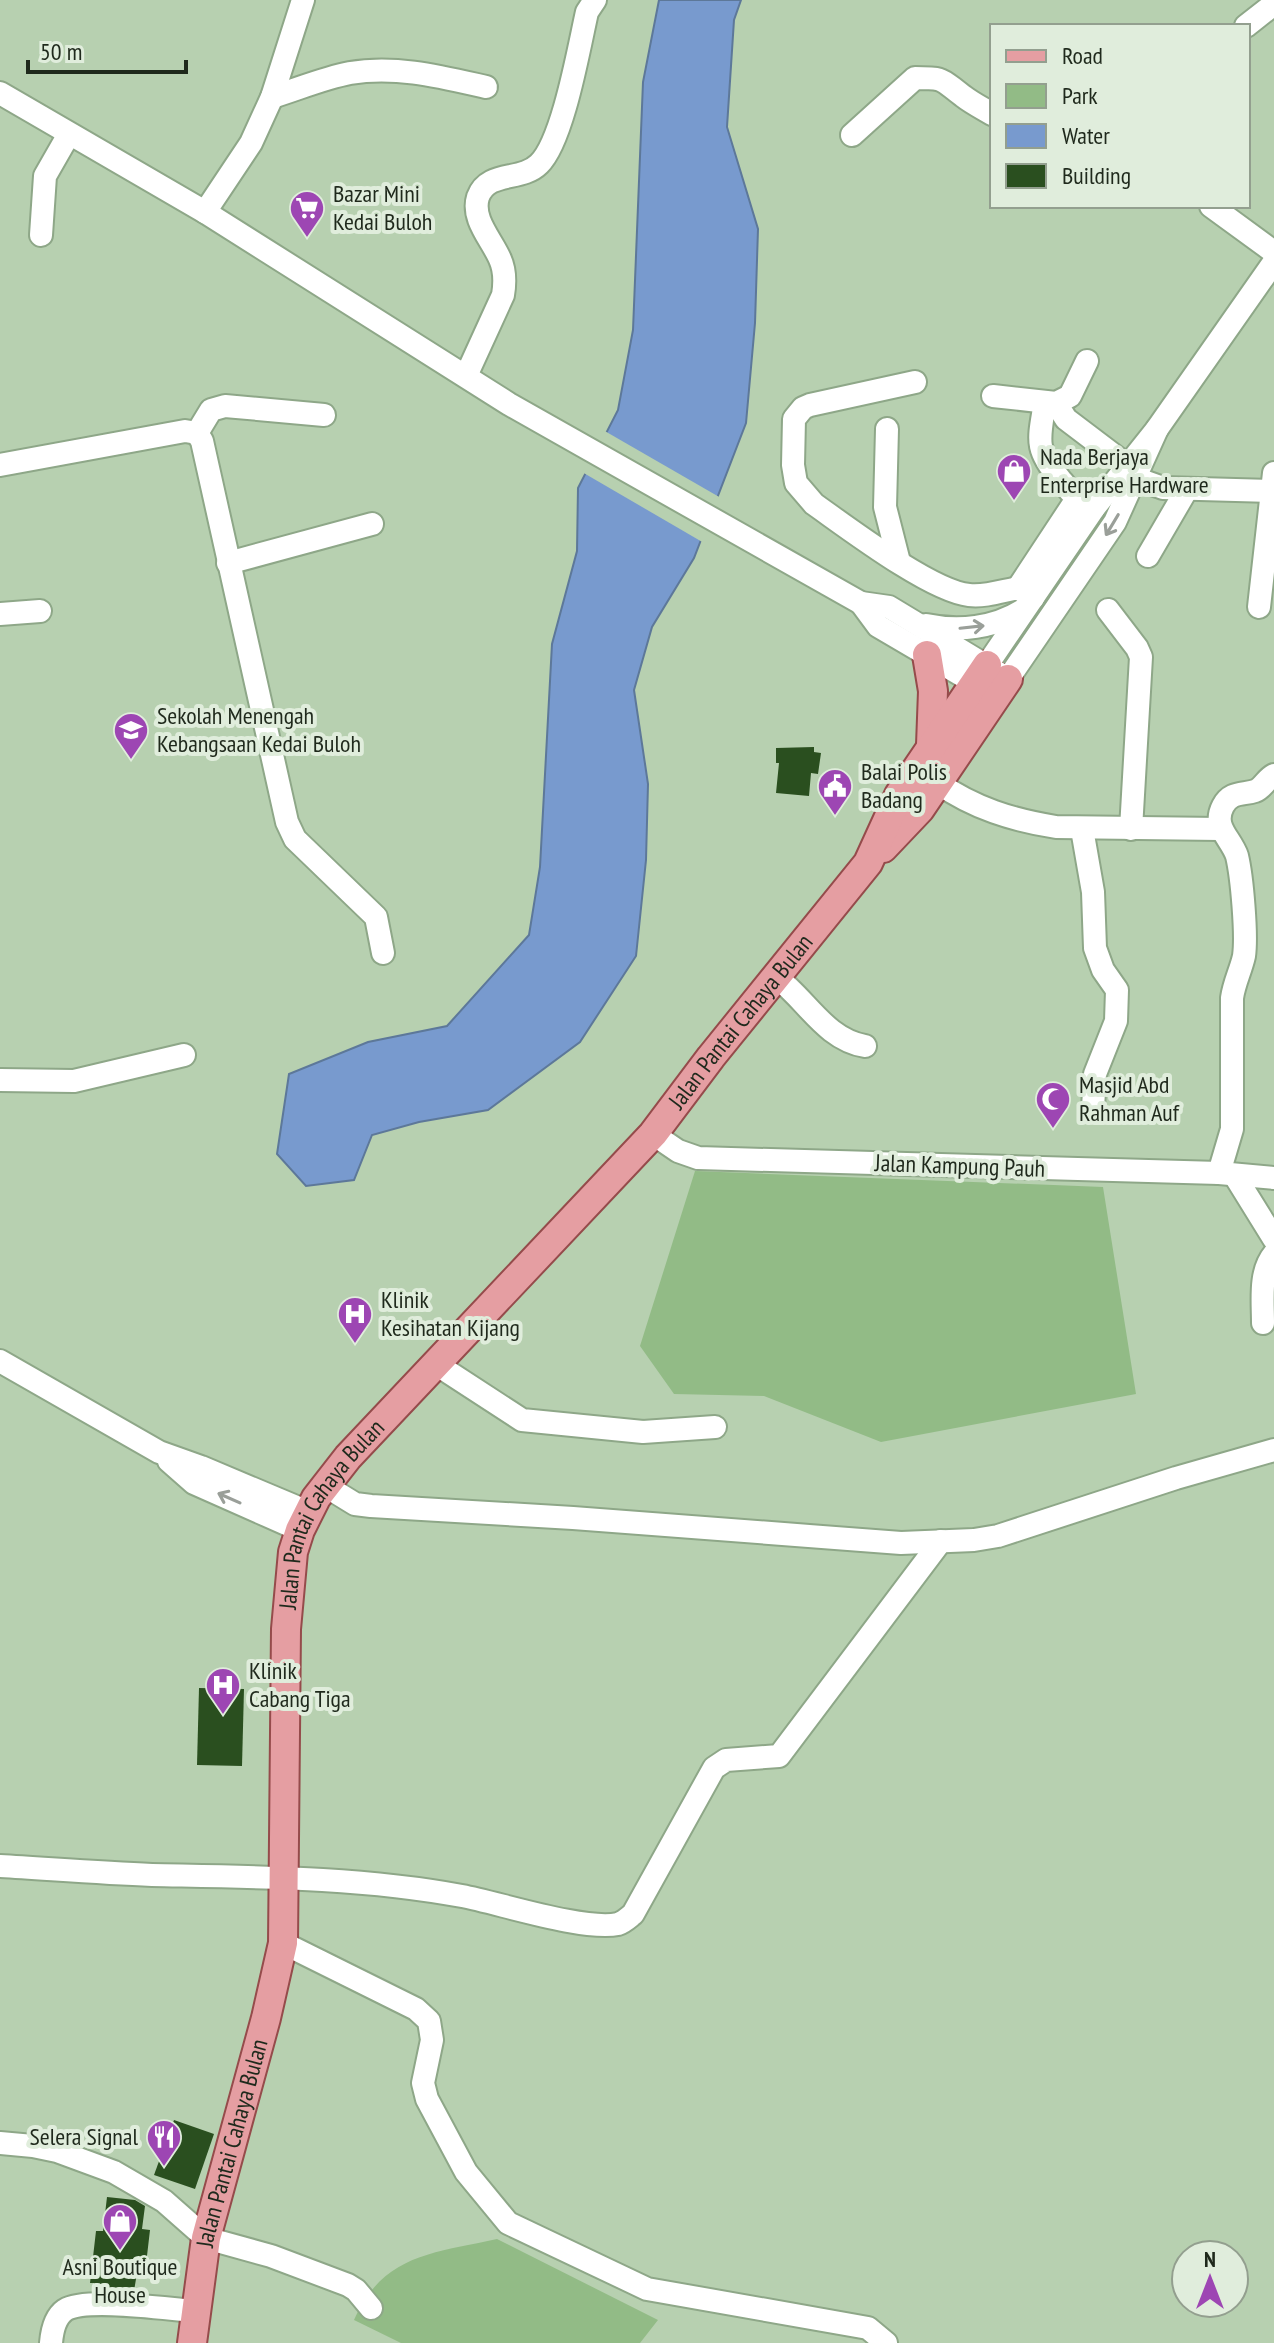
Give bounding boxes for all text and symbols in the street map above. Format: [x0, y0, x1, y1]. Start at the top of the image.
scale bar [28, 24, 186, 74]
legend [990, 24, 1250, 208]
text: 50 m [40, 36, 82, 67]
text: Road [1062, 40, 1103, 71]
text: Park [1062, 80, 1098, 111]
text: Water [1062, 120, 1110, 151]
text: Building [1062, 160, 1131, 191]
place label: Bazar Mini Kedai Buloh [333, 178, 432, 237]
supermarket icon: Bazar Mini Kedai Buloh [288, 189, 326, 239]
place label: Nada Berjaya Enterprise Hardware [1040, 441, 1209, 500]
shop icon: Nada Berjaya Enterprise Hardware [995, 452, 1033, 502]
one-way arrow [1104, 513, 1120, 536]
one-way arrow [958, 619, 985, 634]
place label: Sekolah Menengah Kebangsaan Kedai Buloh [157, 700, 361, 759]
school or university icon: Sekolah Menengah Kebangsaan Kedai Buloh [112, 711, 150, 761]
place label: Balai Polis Badang [861, 756, 947, 815]
public building icon: Balai Polis Badang [816, 767, 854, 817]
street label: Jalan Pantai Cahaya Bulan [661, 927, 819, 1116]
place label: Masjid Abd Rahman Auf [1079, 1069, 1180, 1128]
mosque icon: Masjid Abd Rahman Auf [1034, 1080, 1072, 1130]
street label: Jalan Kampung Pauh [873, 1147, 1046, 1184]
place label: Klinik Kesihatan Kijang [381, 1284, 520, 1343]
hospital icon: Klinik Kesihatan Kijang [336, 1295, 374, 1345]
street label: Jalan Pantai Cahaya Bulan [272, 1412, 391, 1612]
one-way arrow [217, 1490, 242, 1505]
place label: Klinik Cabang Tiga [249, 1655, 351, 1714]
hospital icon: Klinik Cabang Tiga [204, 1666, 242, 1716]
street label: Jalan Pantai Cahaya Bulan [189, 2036, 275, 2250]
restaurant icon: Selera Signal [145, 2118, 183, 2168]
place label: Selera Signal [29, 2121, 138, 2152]
shop icon: Asni Boutique House [101, 2202, 139, 2252]
north arrow [1170, 2239, 1250, 2319]
text: N [1204, 2245, 1216, 2273]
place label: Asni Boutique House [63, 2251, 177, 2310]

